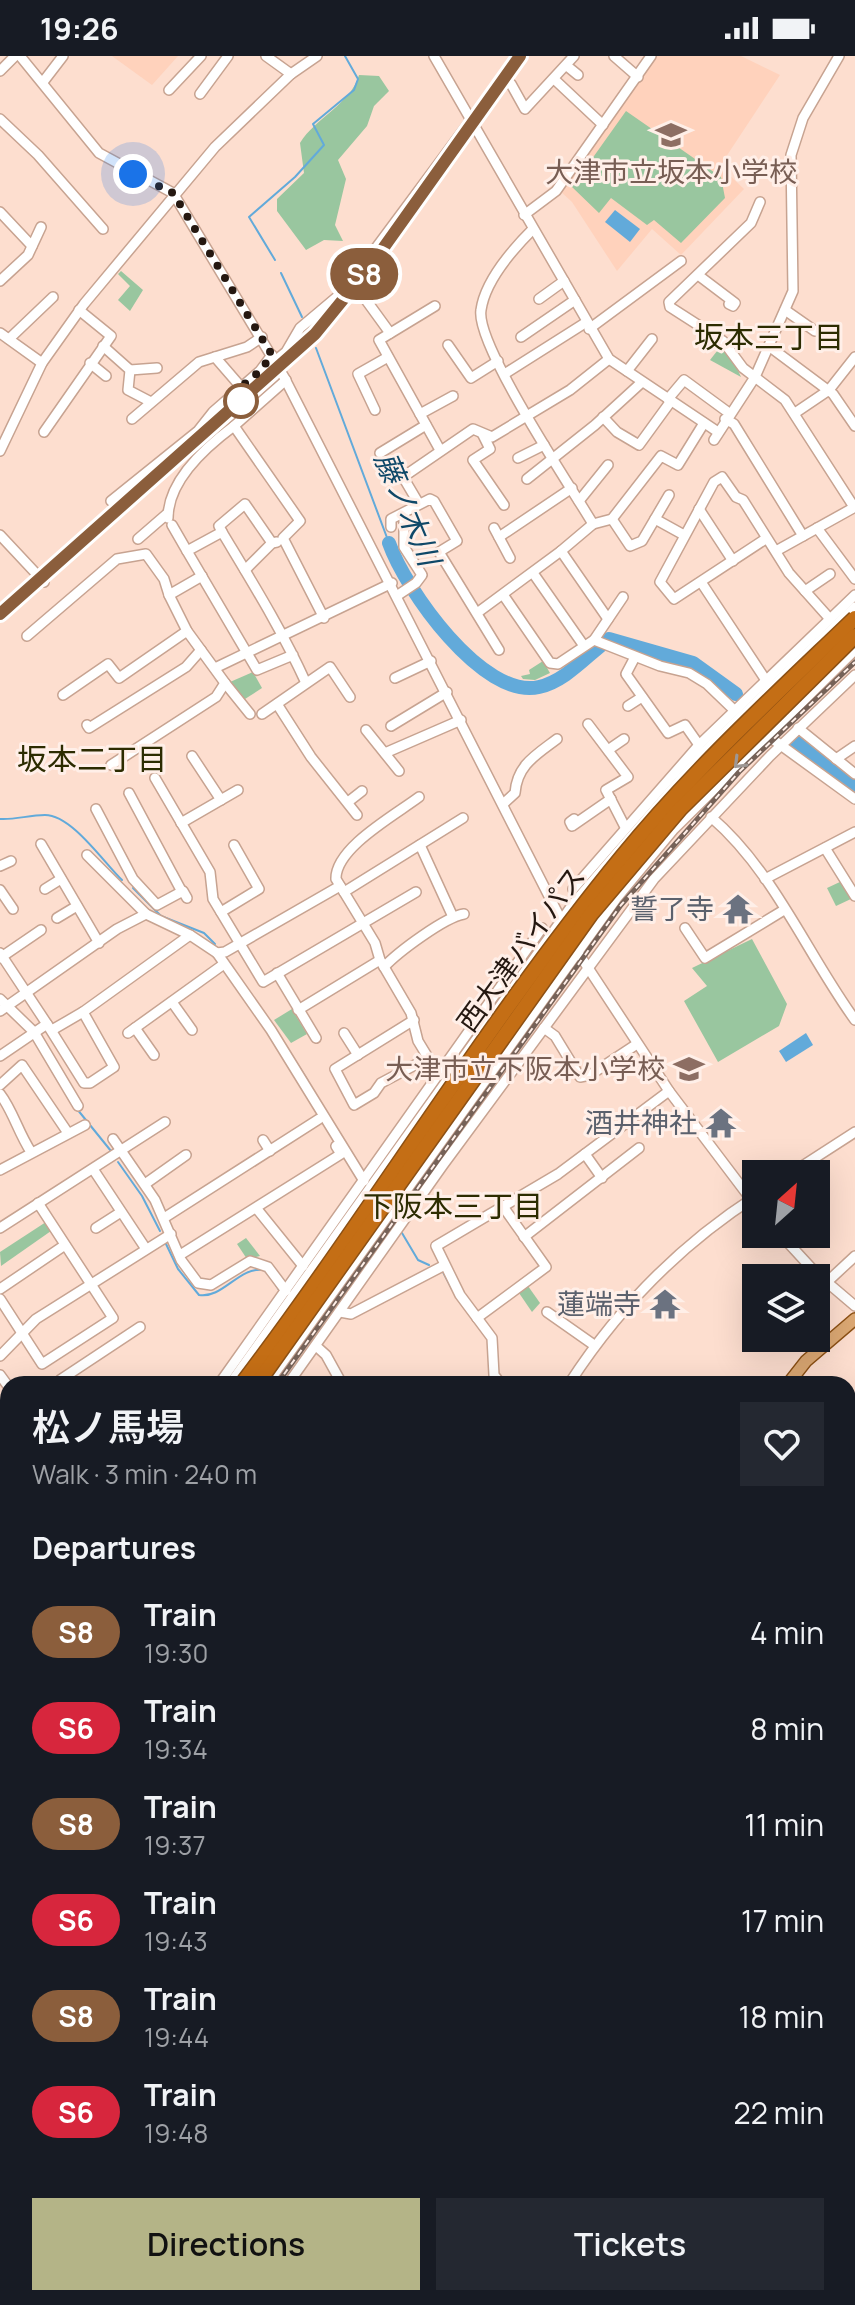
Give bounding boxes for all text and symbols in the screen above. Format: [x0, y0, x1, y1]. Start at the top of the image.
text: 19:26 [40, 8, 119, 49]
school or university icon: 大津市立坂本小学校 [654, 118, 688, 152]
place label: 大津市立坂本小学校 [545, 152, 797, 190]
your location [113, 154, 153, 194]
line badge: S8 [328, 248, 400, 300]
text: S8 [346, 255, 382, 293]
district label: 坂本三丁目 [694, 316, 844, 357]
unlabelled marker [224, 384, 258, 418]
water label: 藤ノ木川 [366, 445, 452, 574]
district label: 坂本二丁目 [17, 738, 167, 779]
one-way arrow [734, 754, 748, 768]
street label: 西大津バイパス [447, 858, 593, 1039]
place label: 誓了寺 [630, 889, 714, 927]
temple icon: 誓了寺 [721, 892, 755, 926]
place label: 大津市立下阪本小学校 [385, 1049, 665, 1087]
school or university icon: 大津市立下阪本小学校 [672, 1052, 706, 1086]
place label: 酒井神社 [585, 1103, 697, 1141]
temple icon: 酒井神社 [704, 1106, 738, 1140]
north arrow [742, 1160, 830, 1248]
map controls [742, 1160, 830, 1352]
district label: 下阪本三丁目 [363, 1185, 543, 1226]
button: layers [742, 1264, 830, 1352]
place label: 蓮端寺 [557, 1284, 641, 1322]
temple icon: 蓮端寺 [648, 1287, 682, 1321]
text: 松ノ馬場 [32, 1400, 184, 1452]
button: heart [740, 1402, 824, 1486]
text: Walk · 3 min · 240 m [32, 1456, 257, 1492]
text: Departures [32, 1527, 196, 1568]
text: Train [144, 1594, 217, 1635]
text: 4 min [750, 1612, 824, 1653]
text: S8 [58, 1613, 94, 1651]
text: 19:30 [144, 1635, 208, 1671]
text: Train [144, 1690, 217, 1731]
text: 8 min [750, 1708, 824, 1749]
text: S6 [58, 1709, 94, 1747]
text: 19:34 [144, 1731, 208, 1767]
text: Train [144, 1786, 217, 1827]
text: 11 min [744, 1804, 824, 1845]
text: S8 [58, 1805, 94, 1843]
text: 19:37 [144, 1827, 205, 1863]
text: Train [144, 1882, 217, 1923]
text: 17 min [741, 1900, 824, 1941]
text: S6 [58, 1901, 94, 1939]
text: 19:43 [144, 1923, 208, 1959]
text: Train [144, 1978, 217, 2019]
text: 18 min [739, 1996, 824, 2037]
text: S8 [58, 1997, 94, 2035]
text: 19:44 [144, 2019, 209, 2055]
text: Train [144, 2074, 217, 2115]
text: 22 min [734, 2092, 824, 2133]
text: S6 [58, 2093, 94, 2131]
text: 19:48 [144, 2115, 208, 2151]
button: Directions [32, 2198, 420, 2290]
button: Tickets [436, 2198, 824, 2290]

